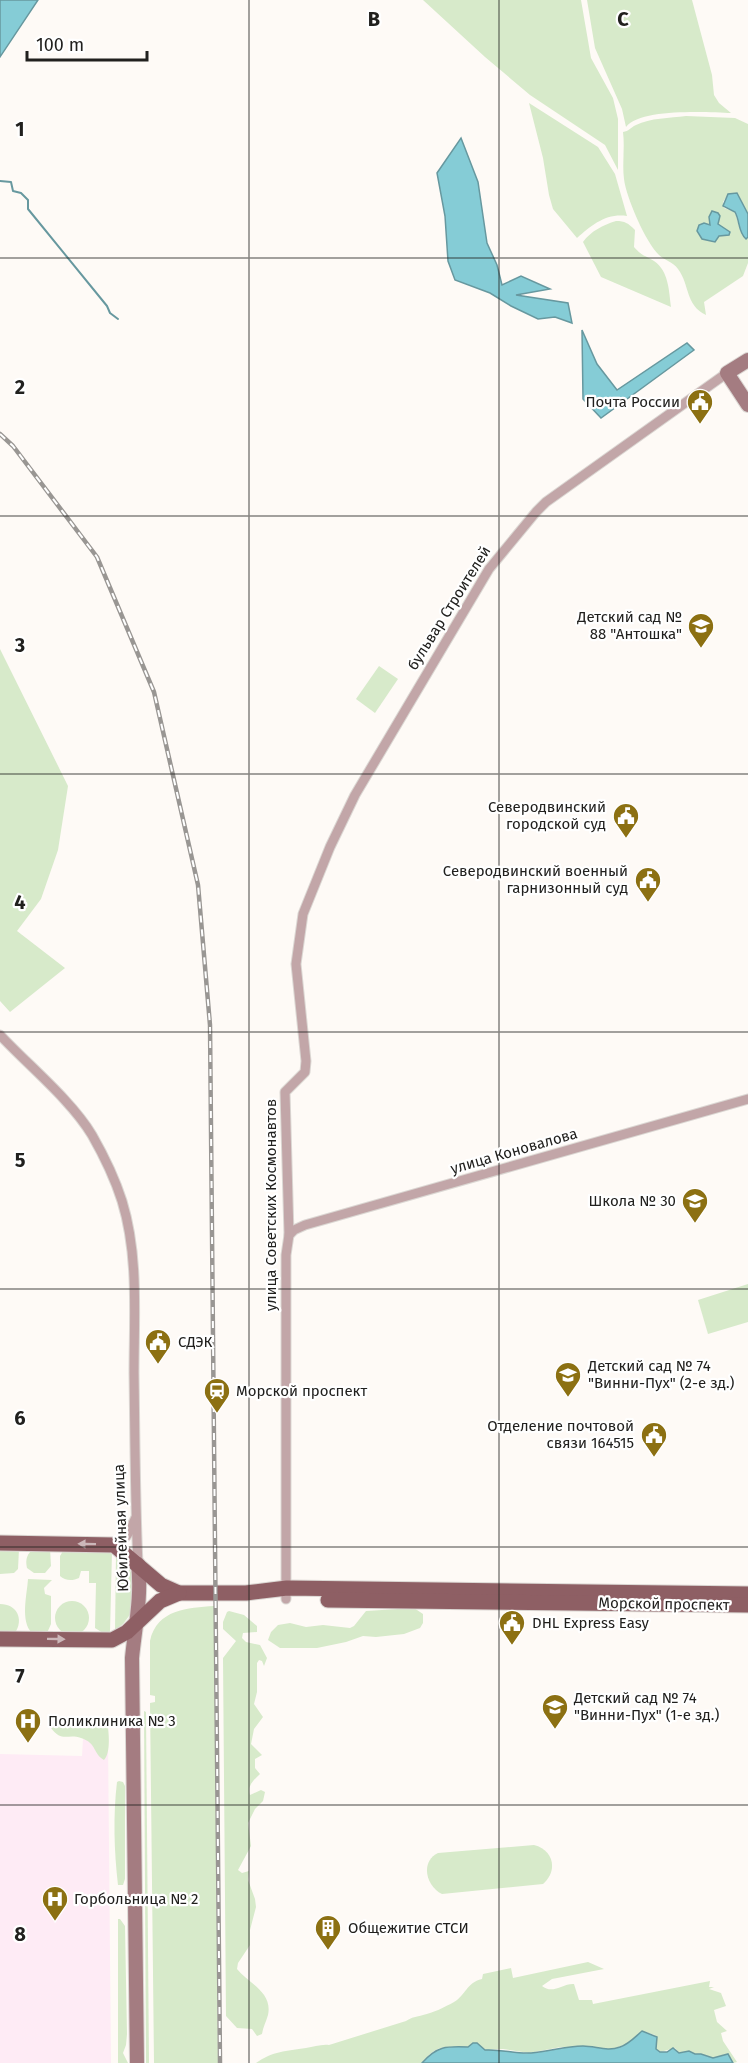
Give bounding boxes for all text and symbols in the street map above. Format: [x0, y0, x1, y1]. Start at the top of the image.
text: B [368, 7, 380, 31]
text: C [617, 7, 629, 31]
scale bar [27, 24, 147, 62]
text: 100 m [36, 34, 84, 56]
text: 1 [15, 117, 25, 141]
text: 2 [15, 375, 25, 399]
public building icon: Почта России [685, 387, 715, 425]
place label: Почта России [585, 393, 680, 411]
street label: бульвар Строителей [404, 543, 494, 673]
place label: Детский сад № 88 "Антошка" [576, 608, 682, 643]
school or university icon: Детский сад № 88 "Антошка" [686, 611, 716, 649]
text: 3 [14, 633, 25, 657]
place label: Северодвинский городской суд [488, 798, 606, 833]
public building icon: Северодвинский городской суд [611, 801, 641, 839]
place label: Северодвинский военный гарнизонный суд [443, 862, 628, 897]
public building icon: Северодвинский военный гарнизонный суд [633, 865, 663, 903]
text: 4 [14, 890, 26, 914]
street label: улица Советских Космонавтов [262, 1099, 280, 1311]
street label: улица Коновалова [448, 1124, 580, 1178]
text: 5 [15, 1148, 26, 1172]
school or university icon: Школа № 30 [680, 1186, 710, 1224]
place label: Школа № 30 [588, 1192, 676, 1210]
public building icon: СДЭК [143, 1327, 173, 1365]
place label: СДЭК [178, 1333, 213, 1351]
place label: Детский сад № 74 "Винни-Пух" (2-е зд.) [587, 1357, 735, 1392]
school or university icon: Детский сад № 74 "Винни-Пух" (2-е зд.) [553, 1360, 583, 1398]
station icon: Морской проспект [202, 1376, 232, 1414]
place label: Морской проспект [236, 1382, 367, 1400]
text: 6 [14, 1406, 26, 1430]
place label: Отделение почтовой связи 164515 [487, 1417, 634, 1452]
public building icon: Отделение почтовой связи 164515 [639, 1420, 669, 1458]
street label: Юбилейная улица [110, 1464, 132, 1592]
one-way arrow [77, 1539, 96, 1549]
street label: Морской проспект [598, 1594, 730, 1614]
public building icon: DHL Express Easy [497, 1608, 527, 1646]
place label: DHL Express Easy [532, 1614, 649, 1632]
one-way arrow [47, 1635, 66, 1644]
text: 7 [15, 1664, 25, 1688]
place label: Детский сад № 74 "Винни-Пух" (1-е зд.) [573, 1689, 719, 1724]
school or university icon: Детский сад № 74 "Винни-Пух" (1-е зд.) [540, 1692, 570, 1730]
hospital icon: Поликлиника № 3 [13, 1706, 43, 1744]
place label: Поликлиника № 3 [48, 1712, 176, 1730]
hospital icon: Горбольница № 2 [40, 1884, 70, 1922]
place label: Горбольница № 2 [74, 1890, 199, 1908]
building icon: Общежитие СТСИ [313, 1913, 343, 1951]
place label: Общежитие СТСИ [348, 1919, 469, 1937]
text: 8 [14, 1922, 26, 1946]

